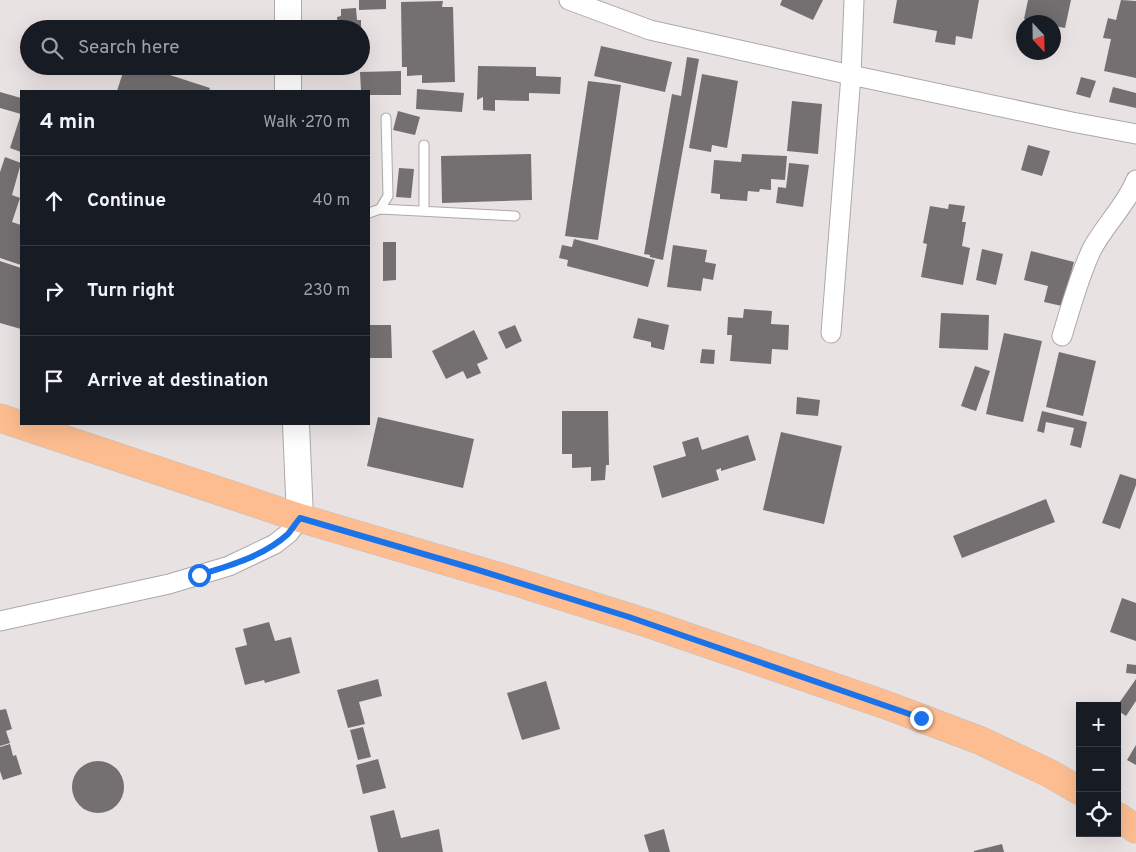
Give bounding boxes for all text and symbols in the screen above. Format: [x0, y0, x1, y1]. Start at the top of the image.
north arrow [1016, 15, 1061, 60]
search box [20, 20, 370, 75]
icon: search [38, 34, 66, 62]
text: Search here [78, 36, 180, 60]
text: 4 min [40, 109, 96, 136]
text: Walk · 270 m [263, 113, 350, 133]
icon: ahead [40, 187, 68, 215]
text: Continue [87, 189, 166, 213]
text: 40 m [312, 191, 350, 211]
icon: right [40, 277, 68, 305]
text: Turn right [87, 279, 175, 303]
text: 230 m [303, 281, 350, 301]
icon: arrive [40, 367, 68, 395]
text: Arrive at destination [87, 369, 268, 393]
route start [188, 564, 211, 587]
map controls [1076, 702, 1121, 837]
button: + [1076, 702, 1121, 747]
route end [910, 707, 933, 730]
button: − [1076, 747, 1121, 792]
button: locate [1076, 792, 1121, 837]

